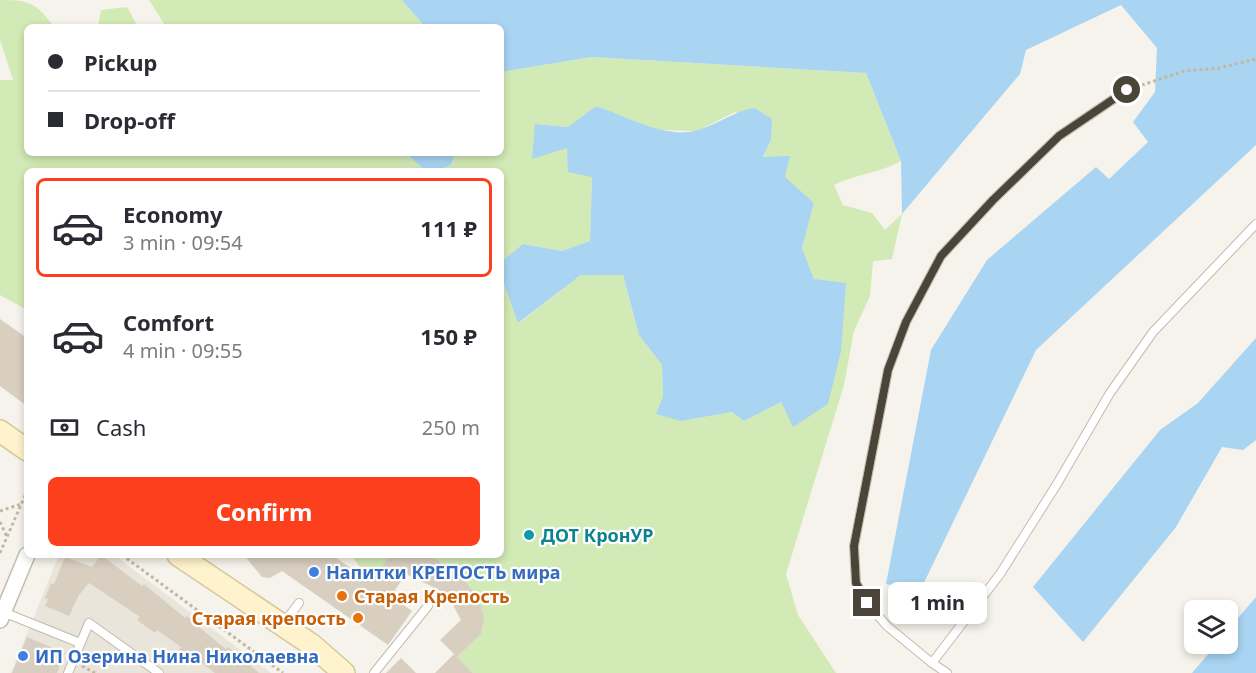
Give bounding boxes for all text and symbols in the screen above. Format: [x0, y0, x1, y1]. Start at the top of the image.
text: Pickup [84, 47, 157, 77]
route start [1113, 76, 1140, 103]
text: Drop-off [84, 105, 175, 135]
text: Economy [123, 199, 222, 229]
icon: car [51, 201, 105, 255]
text: 111 ₽ [420, 213, 477, 243]
text: 3 min · 09:54 [123, 229, 243, 256]
text: Comfort [123, 307, 214, 337]
icon: car [51, 309, 105, 363]
text: 150 ₽ [420, 321, 477, 351]
text: 4 min · 09:55 [123, 337, 243, 364]
icon: cash [48, 411, 81, 444]
text: Cash [96, 412, 146, 442]
text: 250 m [422, 414, 480, 441]
button: Confirm [48, 477, 480, 546]
place label: ДОТ КронУР [541, 523, 653, 547]
marker: ДОТ КронУР [522, 528, 536, 542]
place label: Напитки КРЕПОСТЬ мира [326, 560, 561, 584]
marker: Напитки КРЕПОСТЬ мира [307, 565, 321, 579]
callout: 1 min [888, 582, 987, 624]
place label: Старая Крепость [354, 584, 510, 608]
marker: Старая Крепость [335, 589, 349, 603]
route end [853, 589, 880, 616]
text: 1 min [910, 589, 965, 616]
map controls [1184, 600, 1238, 654]
button: layers [1184, 600, 1238, 654]
place label: Старая крепость [192, 606, 346, 630]
marker: Старая крепость [351, 611, 365, 625]
place label: ИП Озерина Нина Николаевна [35, 644, 319, 668]
marker: ИП Озерина Нина Николаевна [16, 649, 30, 663]

